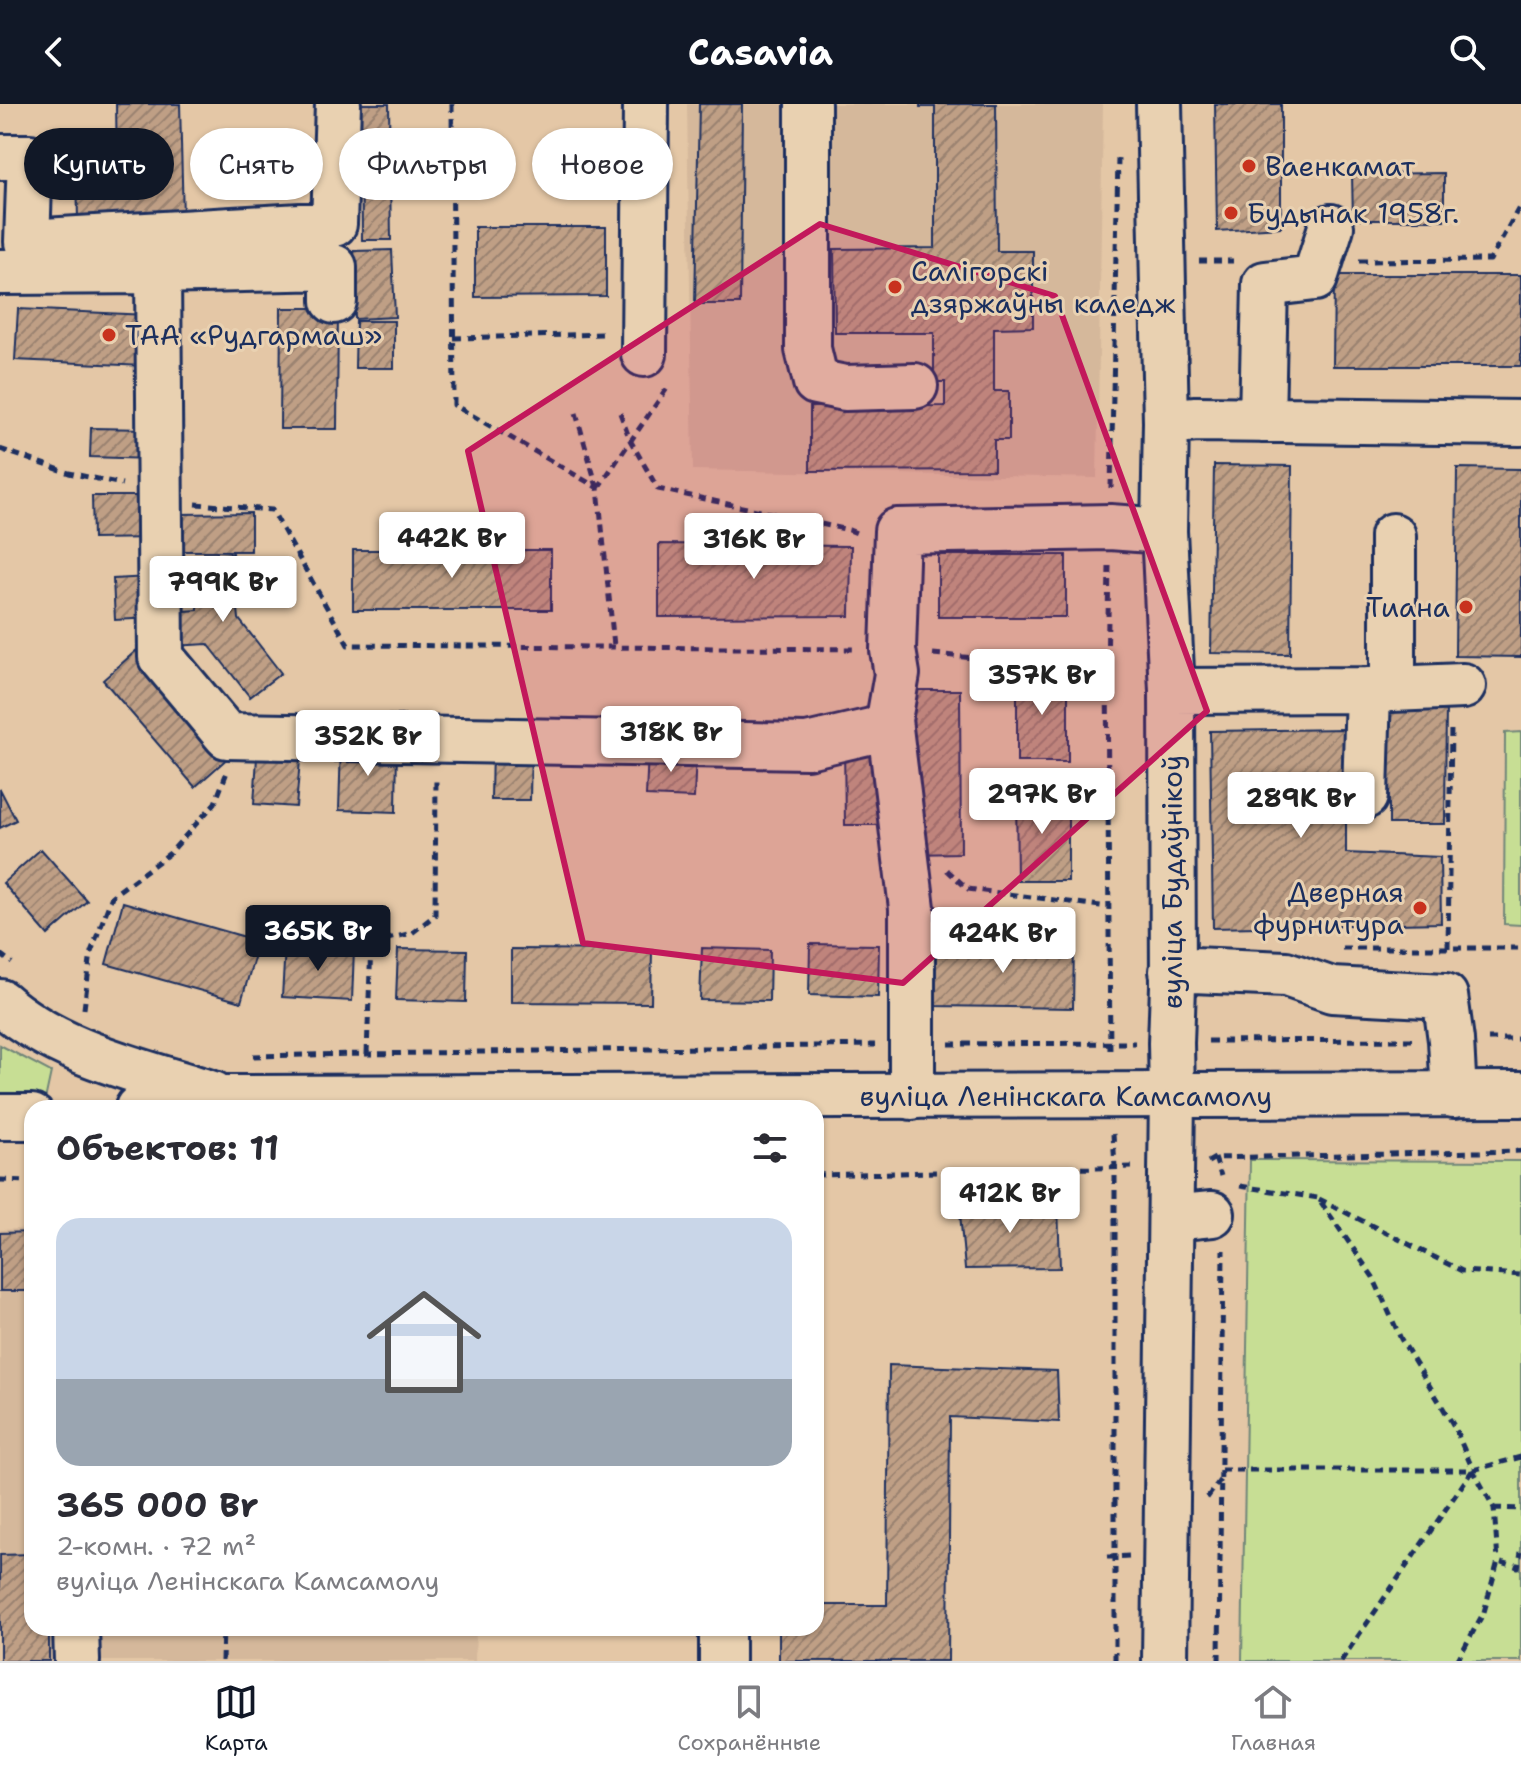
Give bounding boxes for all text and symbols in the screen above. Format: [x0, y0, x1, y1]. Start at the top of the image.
text: Casavia [688, 28, 833, 77]
icon: back [32, 30, 76, 74]
icon: search [1445, 30, 1489, 74]
chip: Купить [24, 128, 174, 200]
chip: Снять [190, 128, 323, 200]
chip: Фильтры [339, 128, 516, 200]
chip: Новое [532, 128, 673, 200]
place label: Ваенкамат [1265, 147, 1416, 185]
marker: Ваенкамат [1240, 157, 1258, 175]
place label: Будынак 1958г. [1247, 194, 1459, 232]
marker: Будынак 1958г. [1222, 204, 1240, 222]
place label: Салігорскі дзяржаўны каледж [911, 252, 1175, 322]
marker: Салігорскі дзяржаўны каледж [886, 278, 904, 296]
place label: ТАА «Рудгармаш» [125, 316, 382, 354]
marker: ТАА «Рудгармаш» [100, 326, 118, 344]
pin: 442K Br [378, 512, 526, 580]
pin: 316K Br [680, 513, 828, 581]
text: 442K Br [397, 520, 507, 555]
text: 316K Br [702, 521, 806, 556]
pin: 799K Br [149, 556, 297, 624]
text: 799K Br [168, 564, 278, 599]
place label: Тиана [1366, 588, 1450, 626]
marker: Тиана [1457, 598, 1475, 616]
pin: 357K Br [968, 649, 1116, 717]
text: 357K Br [988, 657, 1096, 692]
pin: 318K Br [597, 706, 745, 774]
pin: 352K Br [294, 710, 442, 778]
text: 318K Br [619, 714, 723, 749]
text: 352K Br [314, 718, 422, 753]
street label: вуліца Будаўнікоў [1153, 755, 1191, 1009]
pin: 297K Br [968, 768, 1116, 836]
pin: 289K Br [1227, 772, 1375, 840]
text: 297K Br [987, 776, 1097, 811]
text: 289K Br [1246, 780, 1356, 815]
place label: Дверная фурнитура [1253, 873, 1404, 943]
marker: Дверная фурнитура [1411, 899, 1429, 917]
pin: 365K Br [244, 905, 392, 973]
pin: 424K Br [929, 907, 1077, 975]
text: 365K Br [263, 913, 373, 948]
text: 424K Br [949, 915, 1057, 950]
street label: вуліца Ленінскага Камсамолу [860, 1077, 1272, 1115]
text: Объектов: 11 [56, 1125, 279, 1171]
icon: filters [748, 1126, 792, 1170]
pin: 412K Br [936, 1167, 1084, 1235]
text: 412K Br [959, 1175, 1061, 1210]
icon: home [352, 1270, 496, 1414]
text: 365 000 Br [56, 1482, 259, 1528]
text: 2-комн. · 72 m² [56, 1528, 256, 1563]
text: вуліца Ленінскага Камсамолу [56, 1563, 439, 1598]
tab: Карта [205, 1680, 268, 1757]
tab: Сохранённые [677, 1680, 821, 1757]
tab: Главная [1231, 1680, 1316, 1757]

